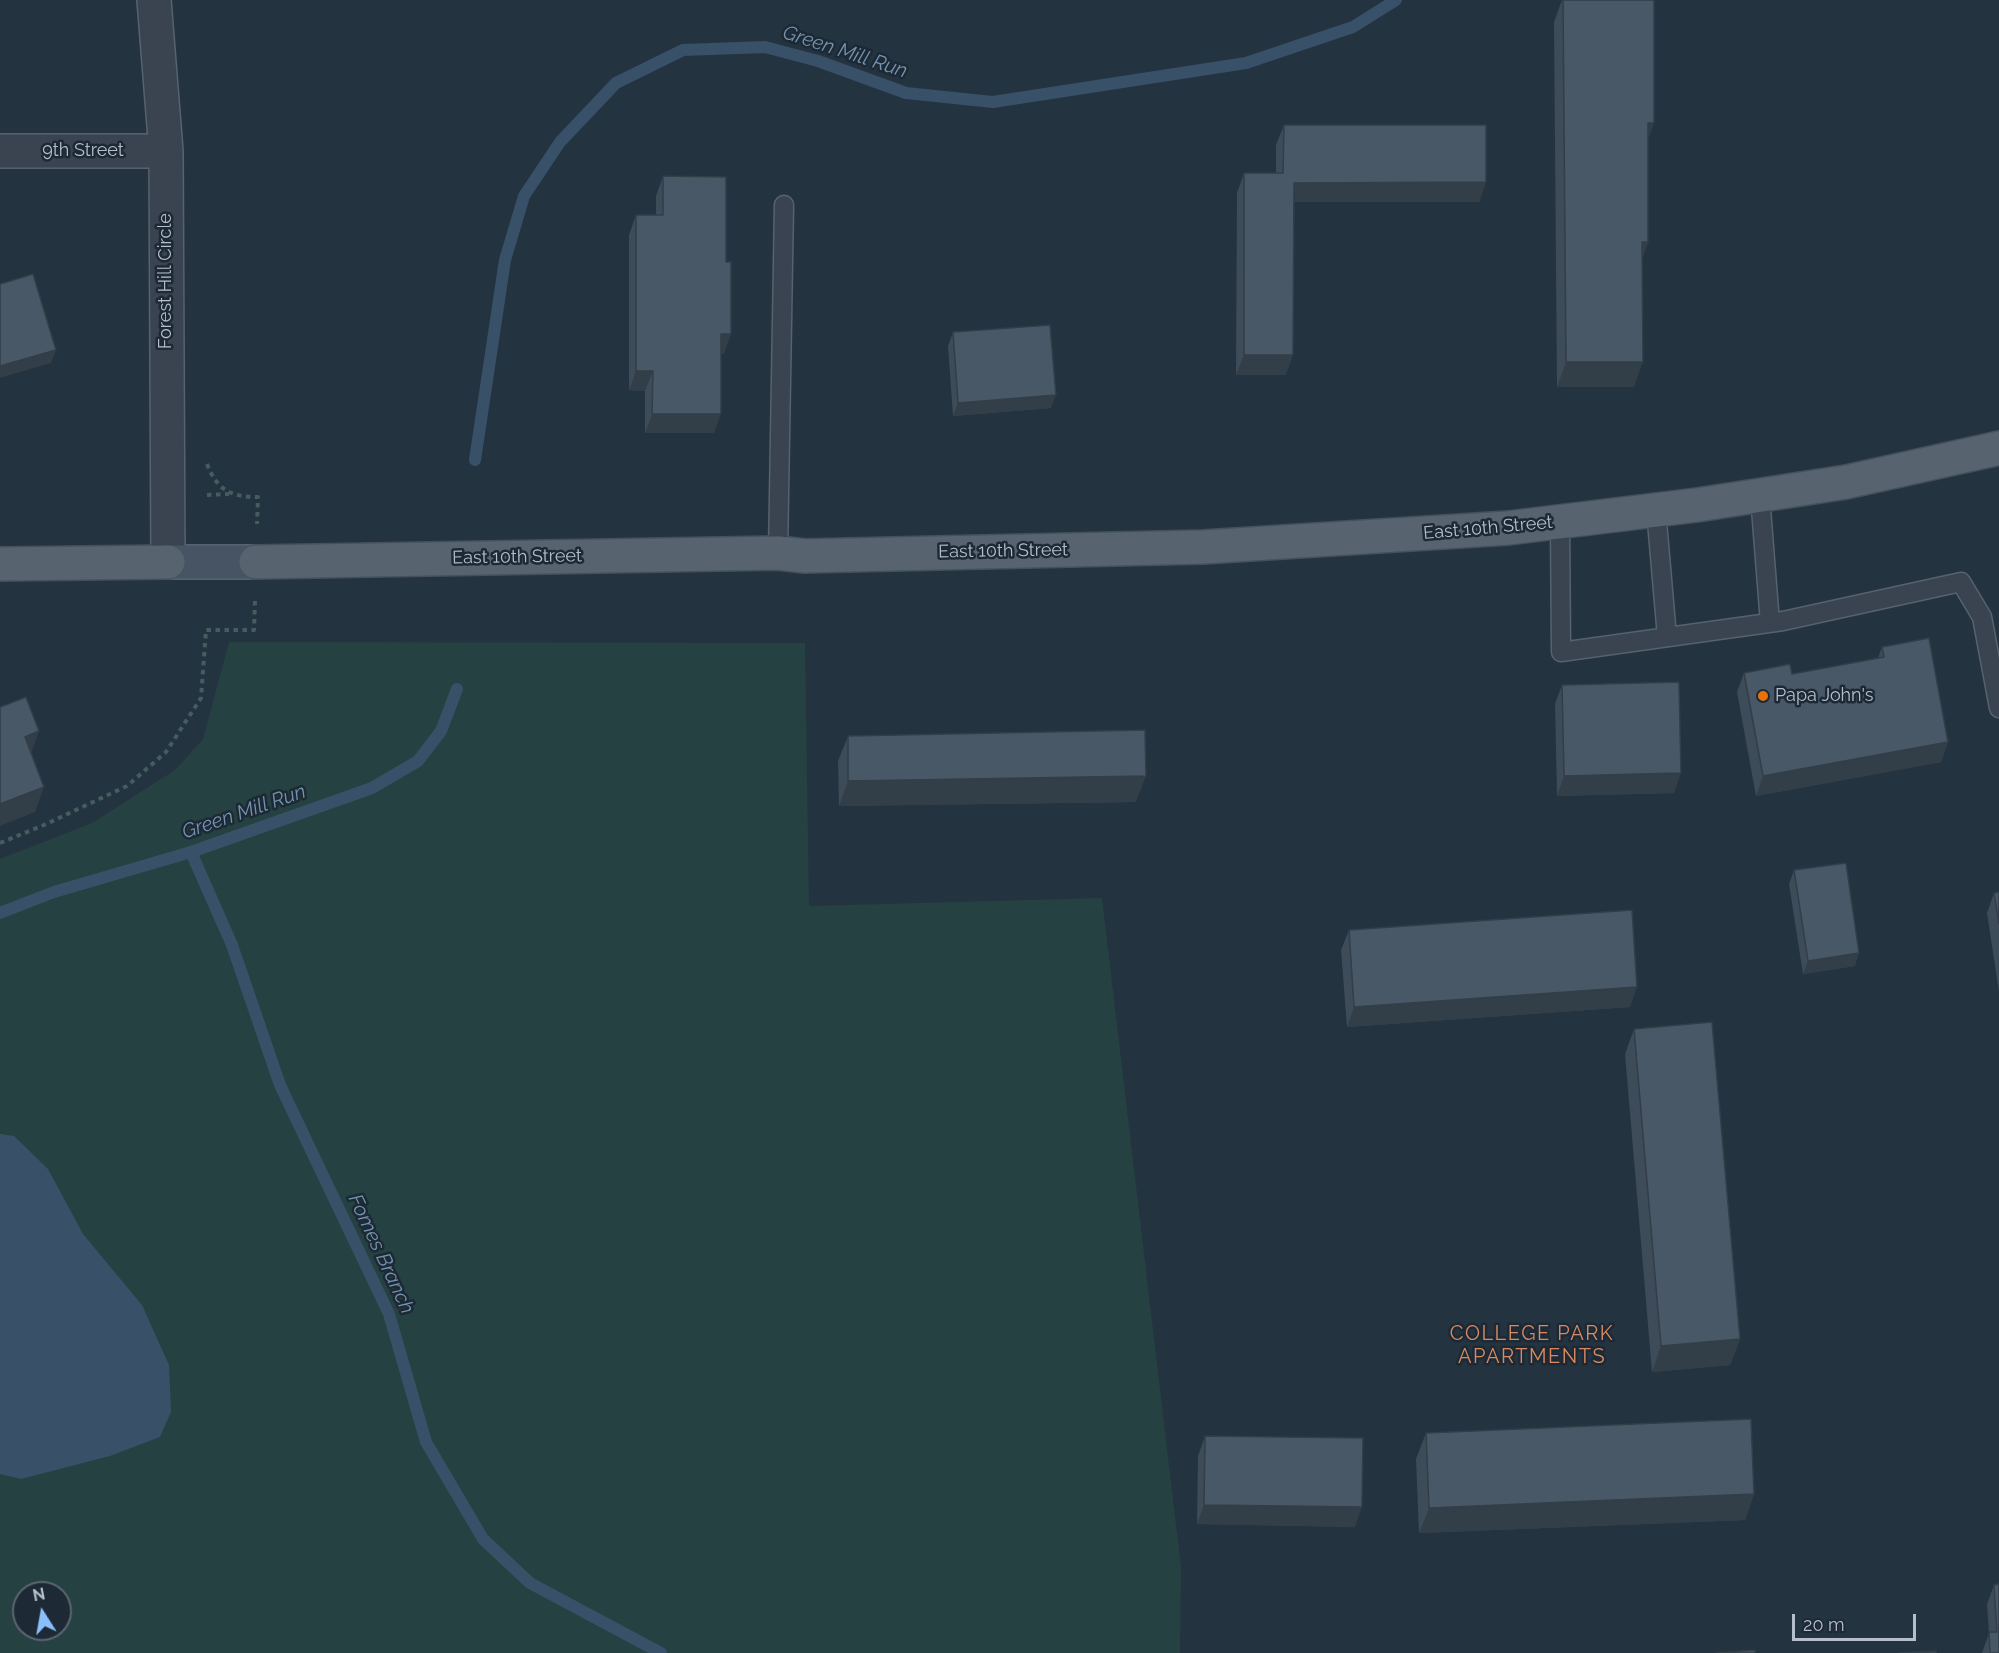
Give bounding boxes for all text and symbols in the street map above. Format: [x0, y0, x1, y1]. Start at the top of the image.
water label: Green Mill Run [780, 21, 910, 83]
street label: 9th Street [42, 140, 124, 162]
street label: Forest Hill Circle [155, 213, 177, 349]
street label: East 10th Street [1422, 512, 1554, 544]
street label: East 10th Street [938, 539, 1068, 563]
street label: East 10th Street [452, 545, 582, 569]
place label: Papa John's [1775, 685, 1874, 707]
marker: Papa John's [1756, 689, 1770, 703]
water label: Green Mill Run [179, 780, 309, 844]
water label: Fomes Branch [343, 1190, 419, 1318]
district label: COLLEGE PARK APARTMENTS [1450, 1322, 1614, 1369]
north arrow [12, 1581, 72, 1641]
text: N [31, 1584, 47, 1605]
scale bar [1795, 1602, 1920, 1640]
text: 20 m [1803, 1614, 1845, 1635]

